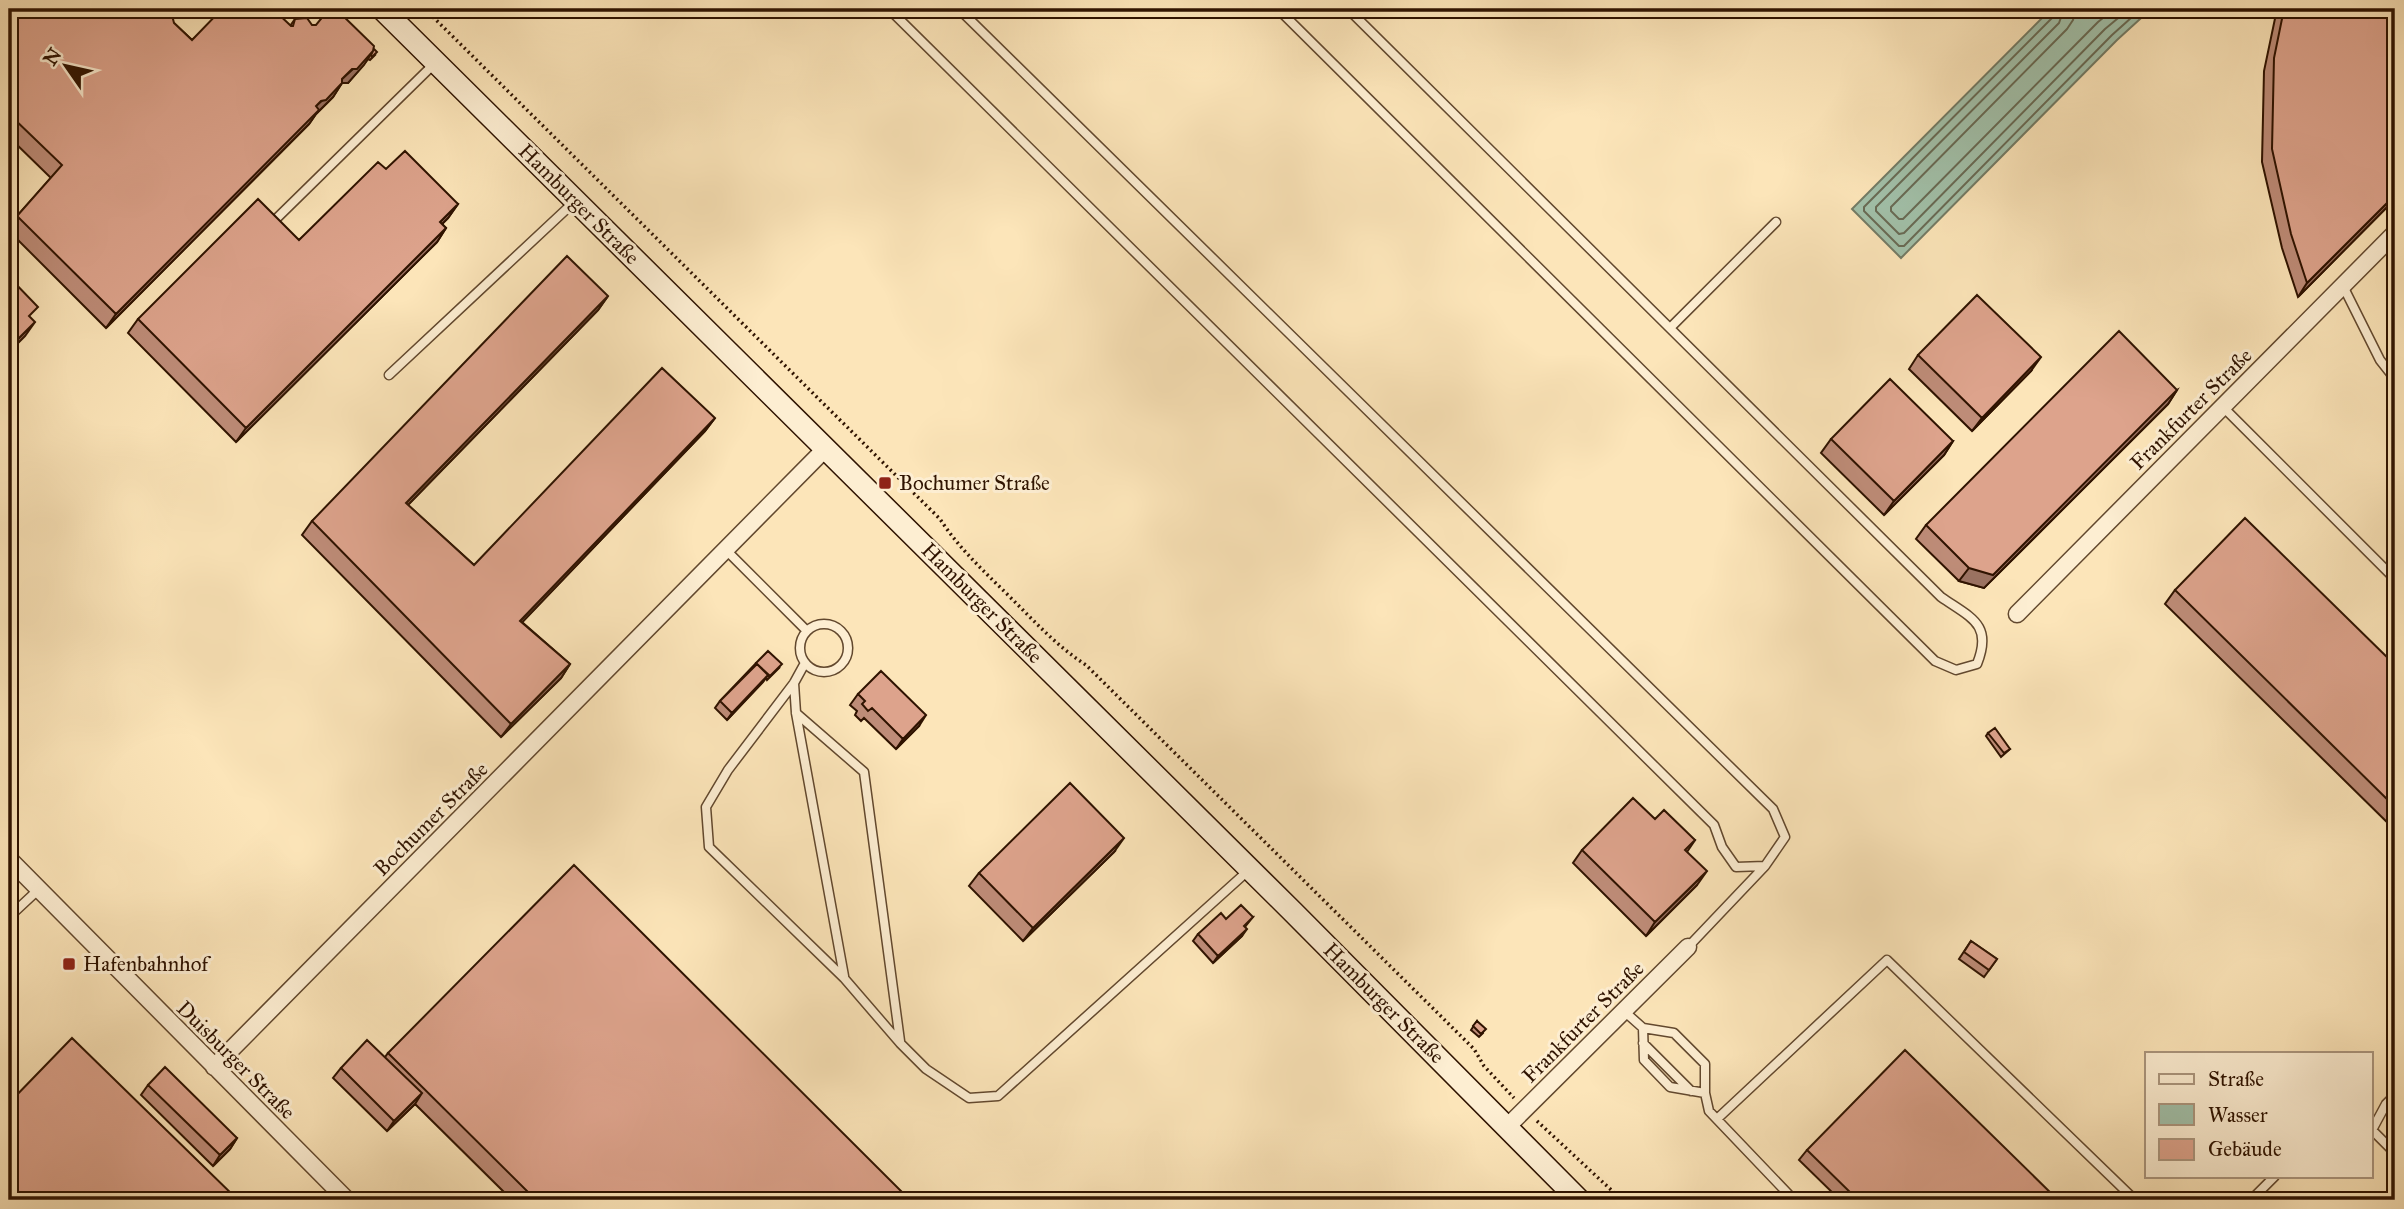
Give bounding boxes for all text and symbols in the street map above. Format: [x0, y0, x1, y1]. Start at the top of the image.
north arrow [32, 32, 102, 102]
text: N [38, 44, 66, 70]
street label: Hamburger Straße [513, 138, 645, 270]
street label: Frankfurter Straße [2125, 342, 2258, 475]
place label: Bochumer Straße [899, 470, 1050, 496]
marker: Bochumer Straße [877, 475, 893, 491]
street label: Hamburger Straße [916, 537, 1048, 669]
street label: Bochumer Straße [368, 756, 494, 882]
street label: Hamburger Straße [1318, 937, 1450, 1069]
place label: Hafenbahnhof [83, 951, 211, 977]
street label: Frankfurter Straße [1517, 955, 1650, 1088]
marker: Hafenbahnhof [61, 956, 77, 972]
street label: Duisburger Straße [171, 995, 301, 1125]
legend [2145, 1052, 2372, 1178]
text: Straße [2208, 1066, 2264, 1092]
text: Wasser [2208, 1102, 2268, 1128]
text: Gebäude [2208, 1136, 2282, 1162]

